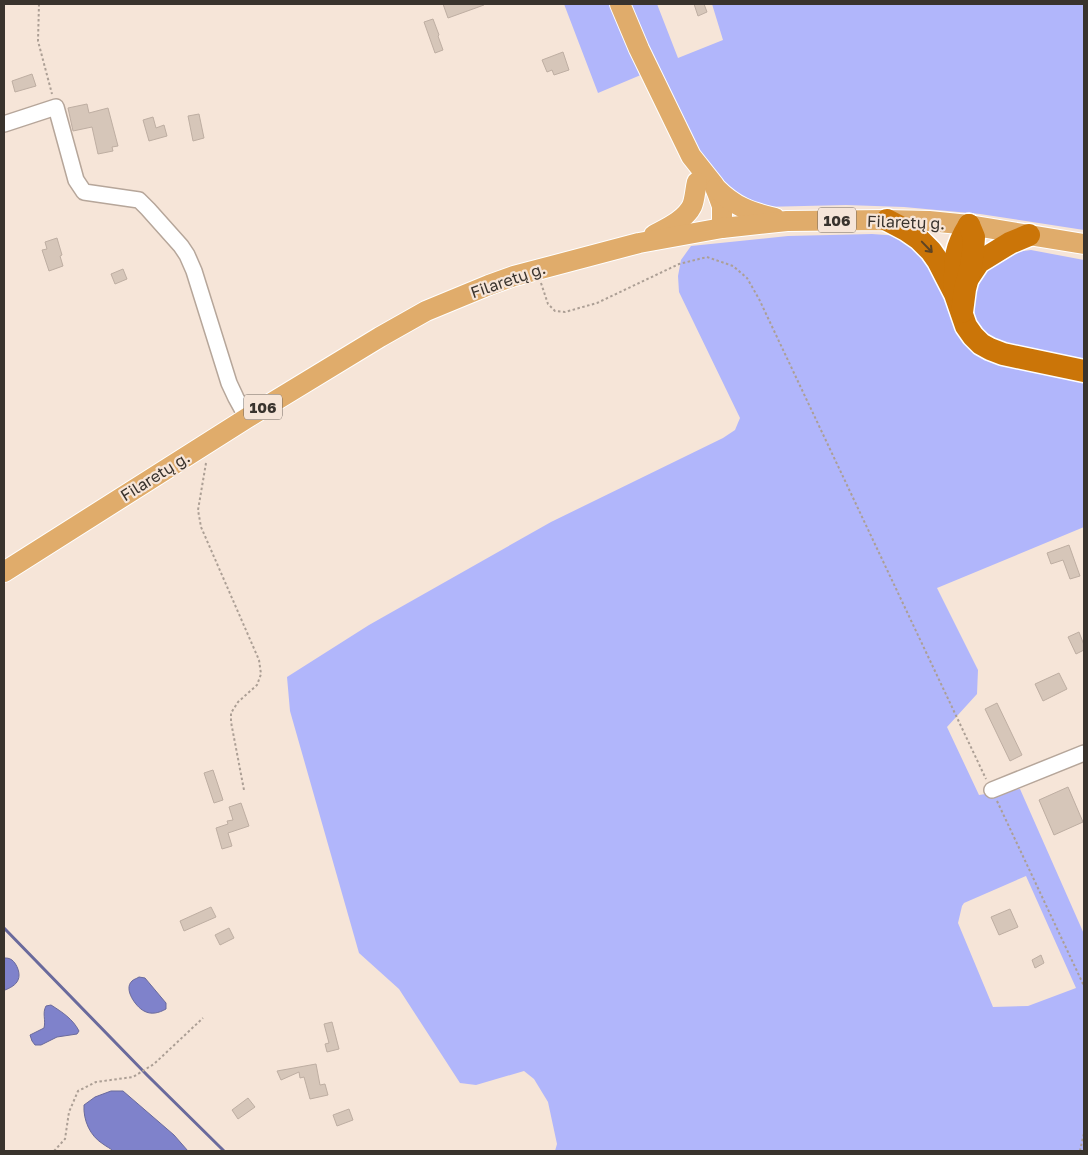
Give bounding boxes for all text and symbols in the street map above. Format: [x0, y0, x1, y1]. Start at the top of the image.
road number: 106 [818, 208, 856, 232]
street label: Filaretų g. [867, 211, 945, 233]
one-way arrow [921, 241, 933, 254]
street label: Filaretų g. [468, 258, 548, 302]
road number: 106 [244, 394, 282, 420]
street label: Filaretų g. [117, 447, 193, 505]

